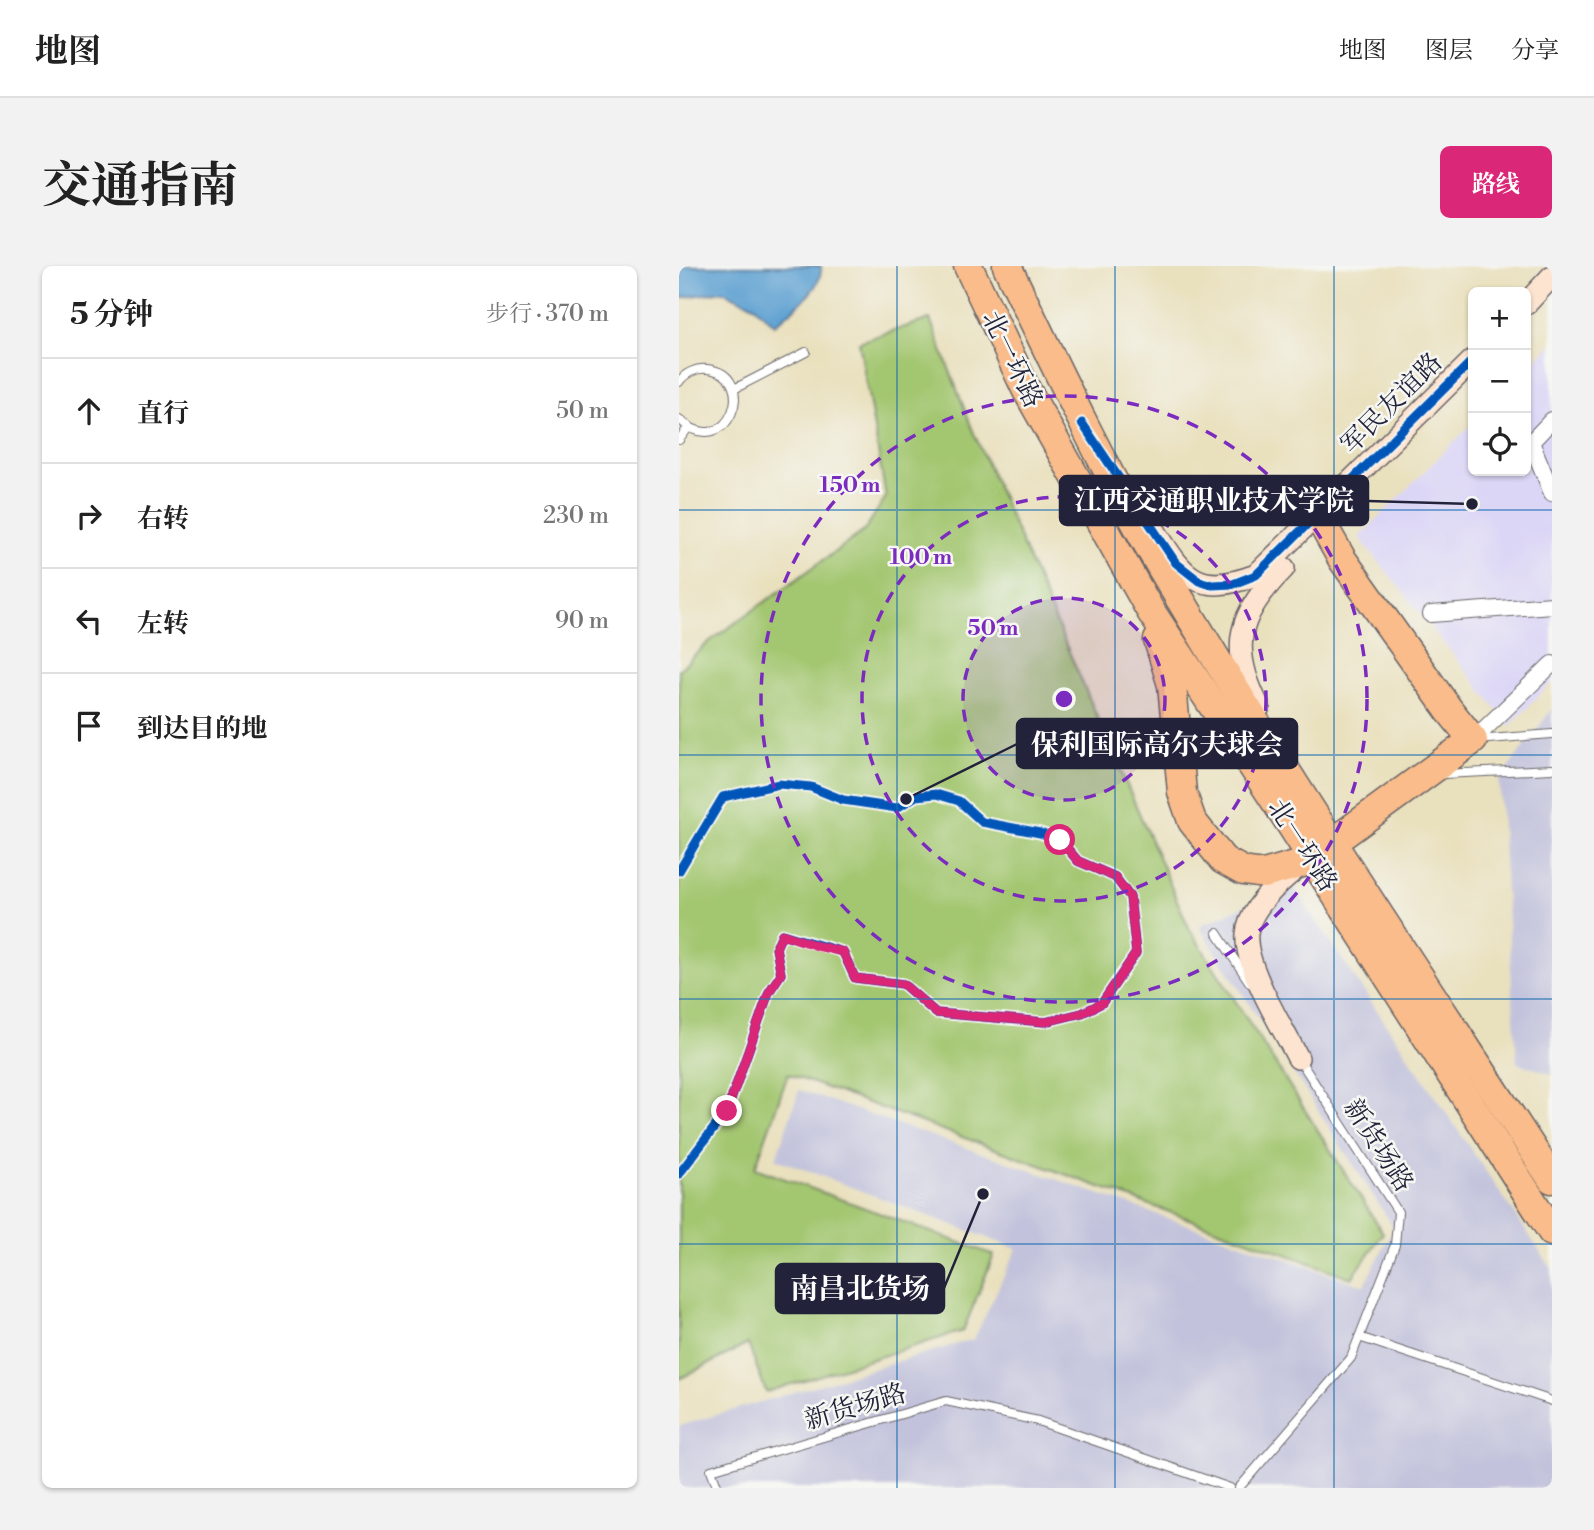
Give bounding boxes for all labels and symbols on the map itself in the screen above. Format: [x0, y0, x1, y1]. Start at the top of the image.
street label: 北一环路 [975, 306, 1049, 413]
street label: 军民友谊路 [1334, 346, 1449, 461]
text: 150 m [820, 473, 880, 499]
callout: 江西交通职业技术学院 [1060, 476, 1368, 525]
text: 江西交通职业技术学院 [1074, 484, 1354, 519]
text: 100 m [890, 545, 952, 571]
text: 50 m [968, 616, 1018, 642]
centre of rings [1052, 687, 1076, 711]
callout: 保利国际高尔夫球会 [1017, 719, 1297, 768]
text: 保利国际高尔夫球会 [1031, 728, 1283, 763]
street label: 北一环路 [1260, 793, 1344, 898]
route start [1044, 824, 1075, 855]
street label: 新货场路 [1336, 1093, 1420, 1198]
route end [711, 1095, 742, 1126]
callout: 南昌北货场 [776, 1264, 944, 1313]
text: 南昌北货场 [790, 1272, 930, 1307]
street label: 新货场路 [801, 1377, 910, 1437]

